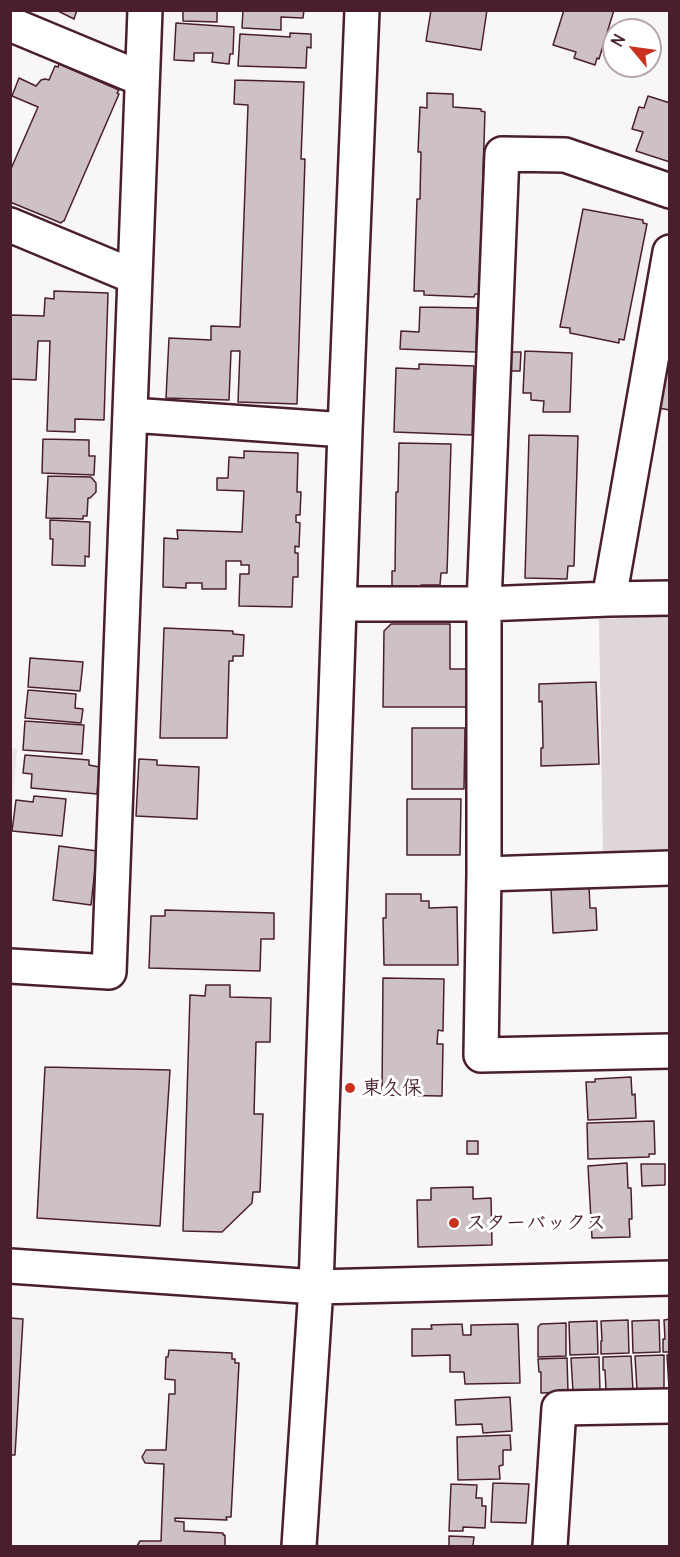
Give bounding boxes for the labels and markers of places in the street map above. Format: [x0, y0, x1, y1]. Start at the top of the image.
place label: 東久保 [362, 1076, 422, 1100]
marker: 東久保 [343, 1081, 357, 1095]
place label: スターバックス [466, 1211, 606, 1235]
marker: スターバックス [447, 1216, 461, 1230]

